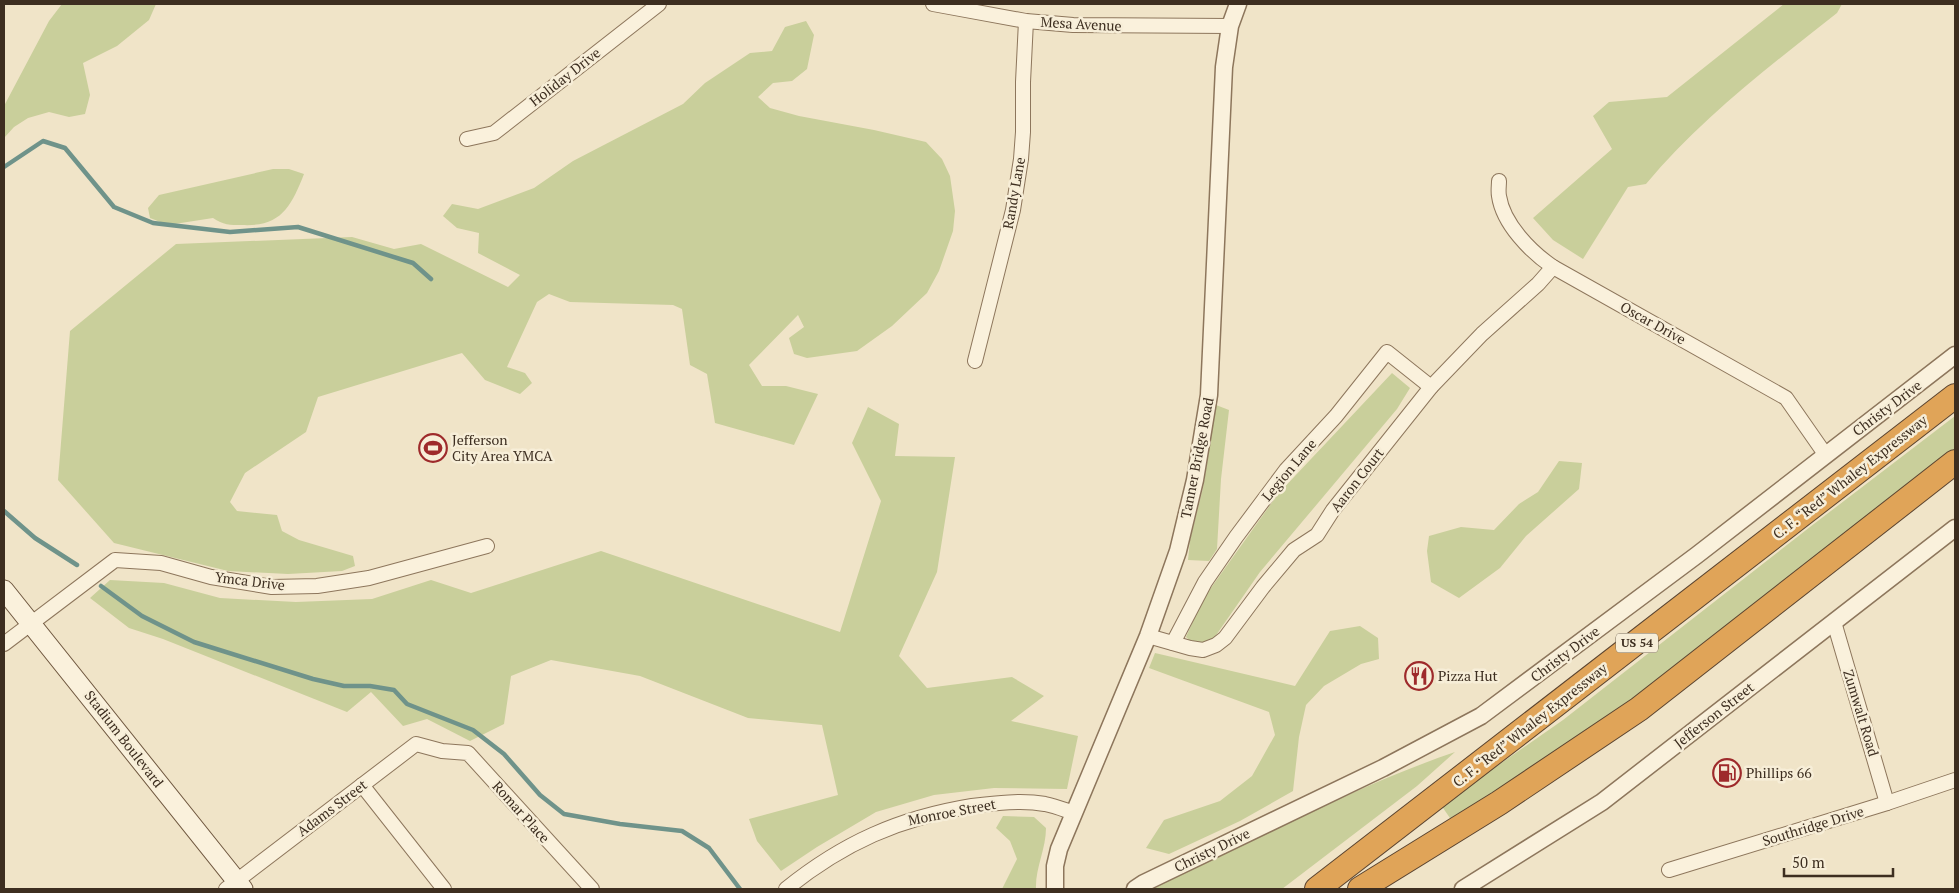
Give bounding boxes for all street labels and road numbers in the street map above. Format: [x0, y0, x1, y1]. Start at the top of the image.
street label: Mesa Avenue [1040, 12, 1122, 35]
street label: Holiday Drive [525, 43, 604, 110]
street label: Randy Lane [998, 155, 1029, 230]
street label: Oscar Drive [1617, 297, 1689, 348]
street label: Christy Drive [1848, 375, 1925, 440]
street label: Tanner Bridge Road [1175, 396, 1218, 520]
street label: C. F. “Red” Whaley Expressway [1769, 410, 1932, 543]
street label: Legion Lane [1257, 435, 1320, 505]
street label: Aaron Court [1326, 443, 1388, 516]
street label: Ymca Drive [214, 567, 286, 594]
street label: Christy Drive [1526, 621, 1603, 686]
road number: US 54 [1616, 634, 1658, 652]
street label: C. F. “Red” Whaley Expressway [1449, 658, 1612, 791]
street label: Zumwalt Road [1839, 667, 1884, 759]
street label: Jefferson Street [1670, 677, 1758, 752]
street label: Stadium Boulevard [81, 686, 168, 791]
street label: Adams Street [293, 774, 371, 840]
street label: Romar Place [488, 777, 554, 847]
street label: Monroe Street [906, 794, 998, 829]
street label: Southridge Drive [1760, 801, 1866, 850]
street label: Christy Drive [1171, 823, 1253, 876]

